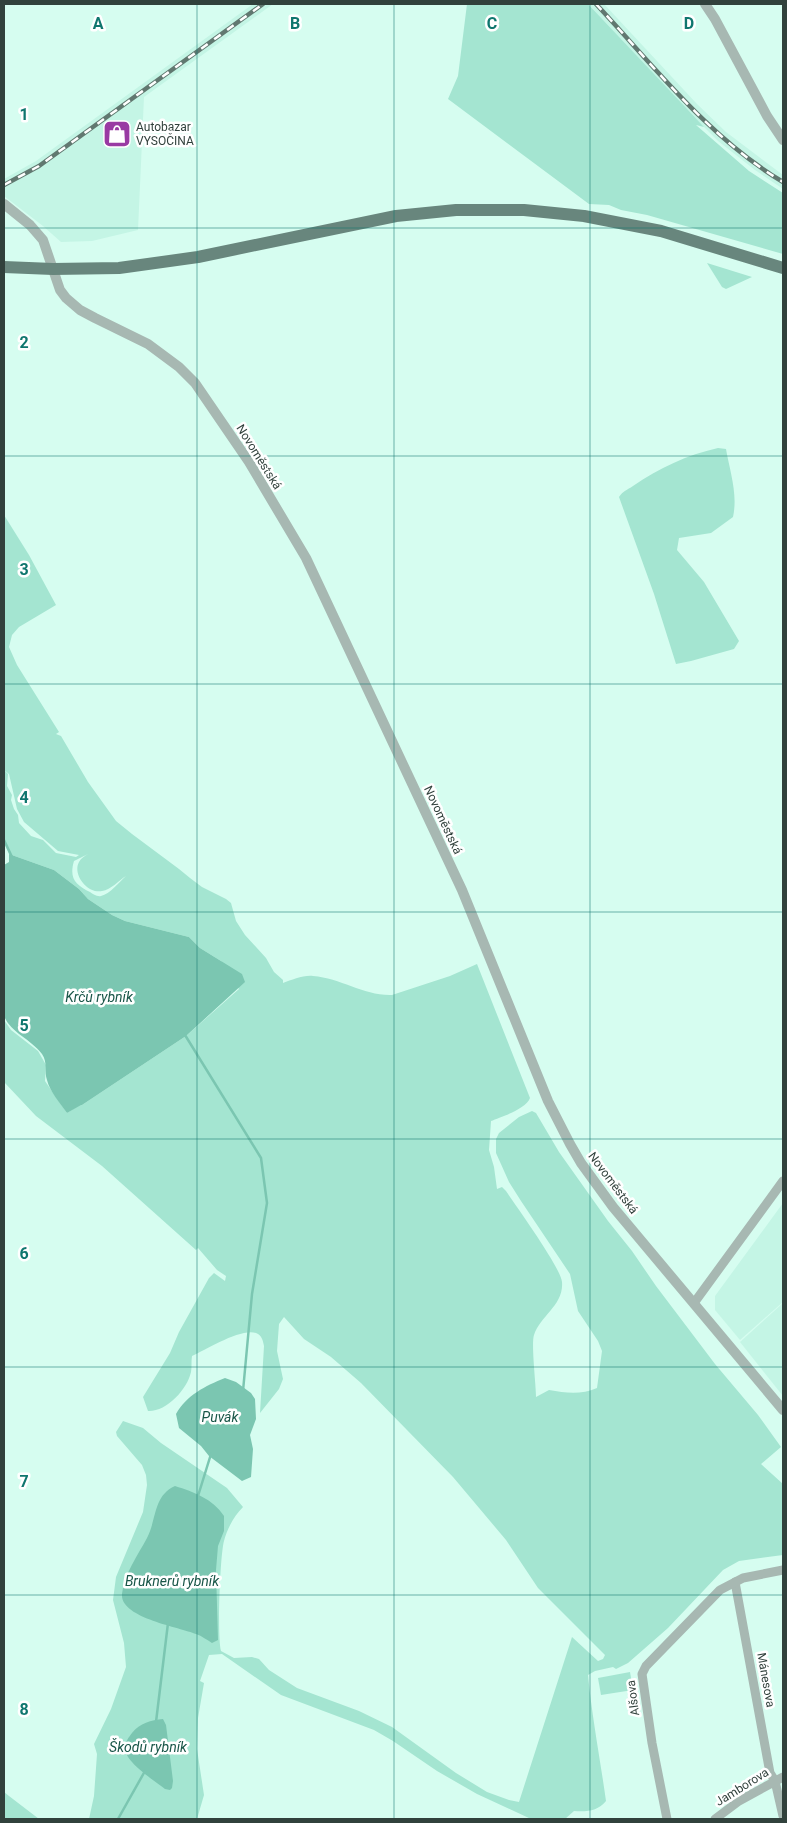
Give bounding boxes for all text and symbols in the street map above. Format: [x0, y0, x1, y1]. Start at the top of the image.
text: A [93, 14, 104, 33]
text: B [290, 14, 300, 33]
text: C [487, 14, 497, 33]
text: D [684, 14, 694, 33]
text: 1 [19, 105, 29, 124]
shop icon: Autobazar VYSOČINA [102, 119, 132, 149]
place label: Autobazar VYSOČINA [136, 120, 194, 148]
text: 2 [19, 333, 29, 352]
street label: Novoměstská [234, 422, 284, 492]
text: 3 [19, 560, 29, 579]
street label: Novoměstská [421, 784, 465, 856]
text: 4 [19, 788, 29, 807]
water label: Krčů rybník [65, 989, 134, 1005]
text: 5 [19, 1016, 29, 1035]
street label: Novoměstská [585, 1149, 641, 1217]
text: 6 [19, 1244, 29, 1263]
water label: Puvák [202, 1409, 240, 1425]
text: 7 [19, 1472, 29, 1491]
water label: Bruknerů rybník [125, 1573, 220, 1589]
street label: Mánesova [754, 1652, 778, 1708]
street label: Alšova [624, 1679, 642, 1717]
text: 8 [19, 1700, 29, 1719]
water label: Škodů rybník [109, 1738, 188, 1755]
street label: Jamborova [713, 1765, 771, 1809]

